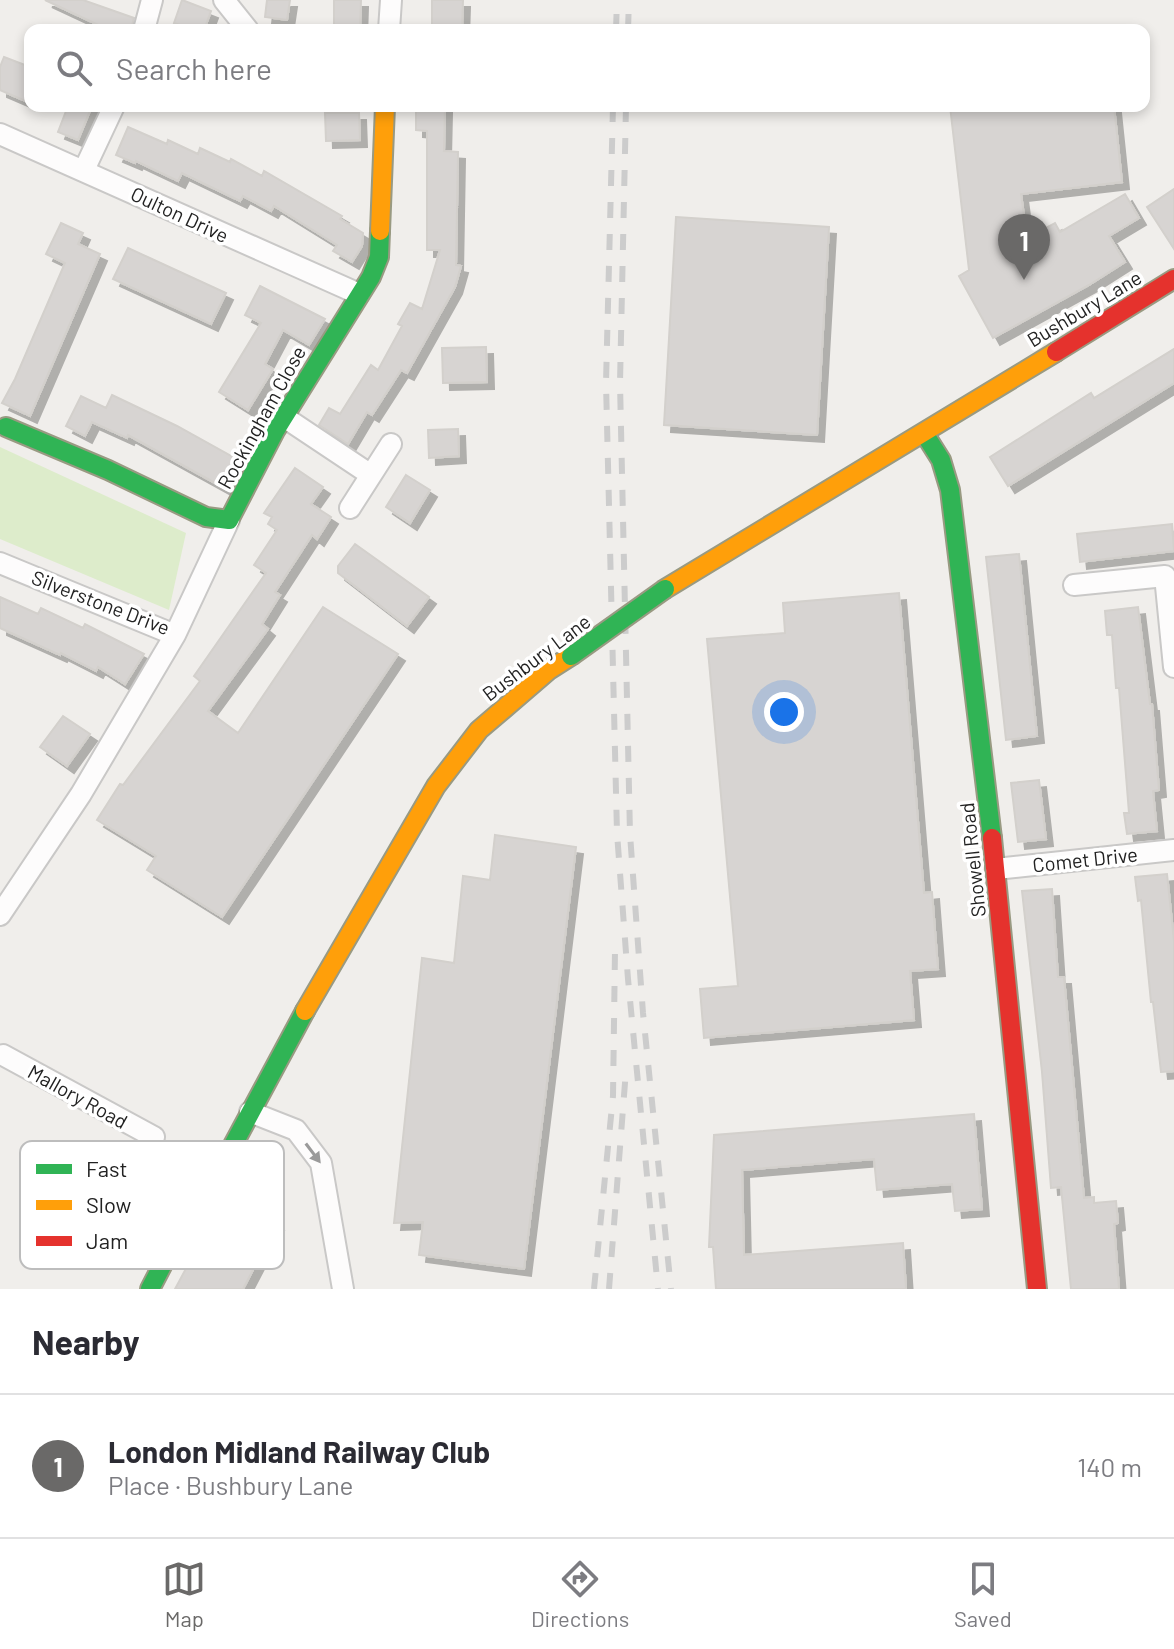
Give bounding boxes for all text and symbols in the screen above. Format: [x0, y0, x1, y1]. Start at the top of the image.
search box [24, 24, 1150, 112]
icon: search [52, 46, 96, 90]
text: Search here [116, 50, 272, 86]
street label: Oulton Drive [127, 181, 233, 247]
pin: 1 [998, 214, 1050, 280]
street label: Bushbury Lane [1023, 265, 1145, 351]
street label: Rockingham Close [212, 341, 310, 493]
street label: Silverstone Drive [29, 565, 173, 639]
street label: Bushbury Lane [477, 609, 595, 705]
your location [764, 692, 804, 732]
street label: Showell Road [954, 802, 990, 918]
street label: Comet Drive [1031, 842, 1139, 876]
street label: Mallory Road [24, 1059, 132, 1133]
legend [20, 1141, 284, 1269]
one-way arrow [305, 1143, 321, 1163]
text: Fast [86, 1155, 128, 1181]
text: Slow [86, 1191, 131, 1217]
text: Jam [86, 1227, 128, 1253]
text: Nearby [32, 1321, 140, 1362]
text: London Midland Railway Club [108, 1433, 490, 1469]
text: 1 [53, 1451, 63, 1482]
text: 140 m [1077, 1451, 1142, 1482]
text: Place · Bushbury Lane [108, 1469, 353, 1500]
tab: Map [162, 1557, 206, 1631]
tab: Directions [531, 1557, 629, 1631]
tab: Saved [954, 1557, 1012, 1631]

